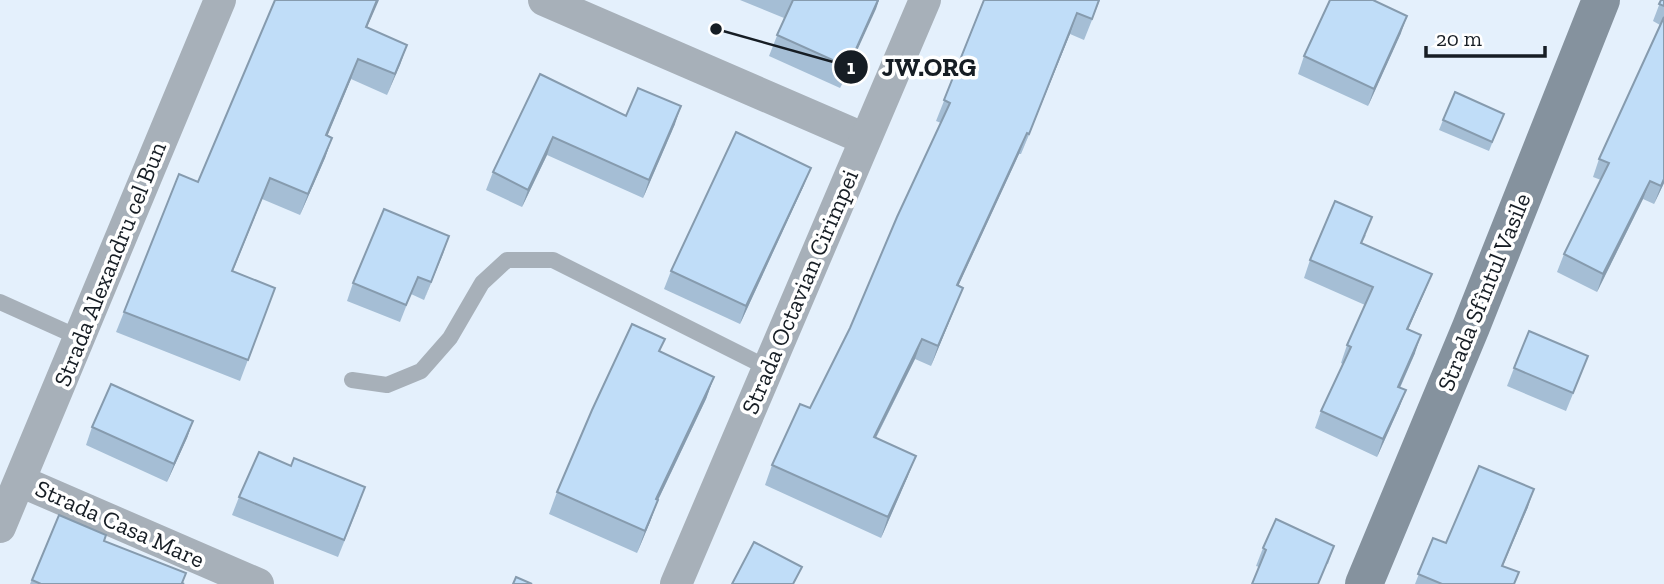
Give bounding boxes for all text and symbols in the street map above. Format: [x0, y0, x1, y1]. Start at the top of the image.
scale bar [1426, 14, 1545, 58]
text: 20 m [1436, 26, 1482, 51]
callout: JW.ORG [833, 44, 991, 91]
text: JW.ORG [882, 51, 976, 83]
text: 1 [847, 54, 856, 79]
street label: Strada Alexandru cel Bun [47, 137, 172, 391]
street label: Strada Octavian Cirimpei [735, 165, 864, 418]
street label: Strada Sfîntul Vasile [1431, 189, 1536, 395]
street label: Strada Casa Mare [31, 473, 209, 574]

